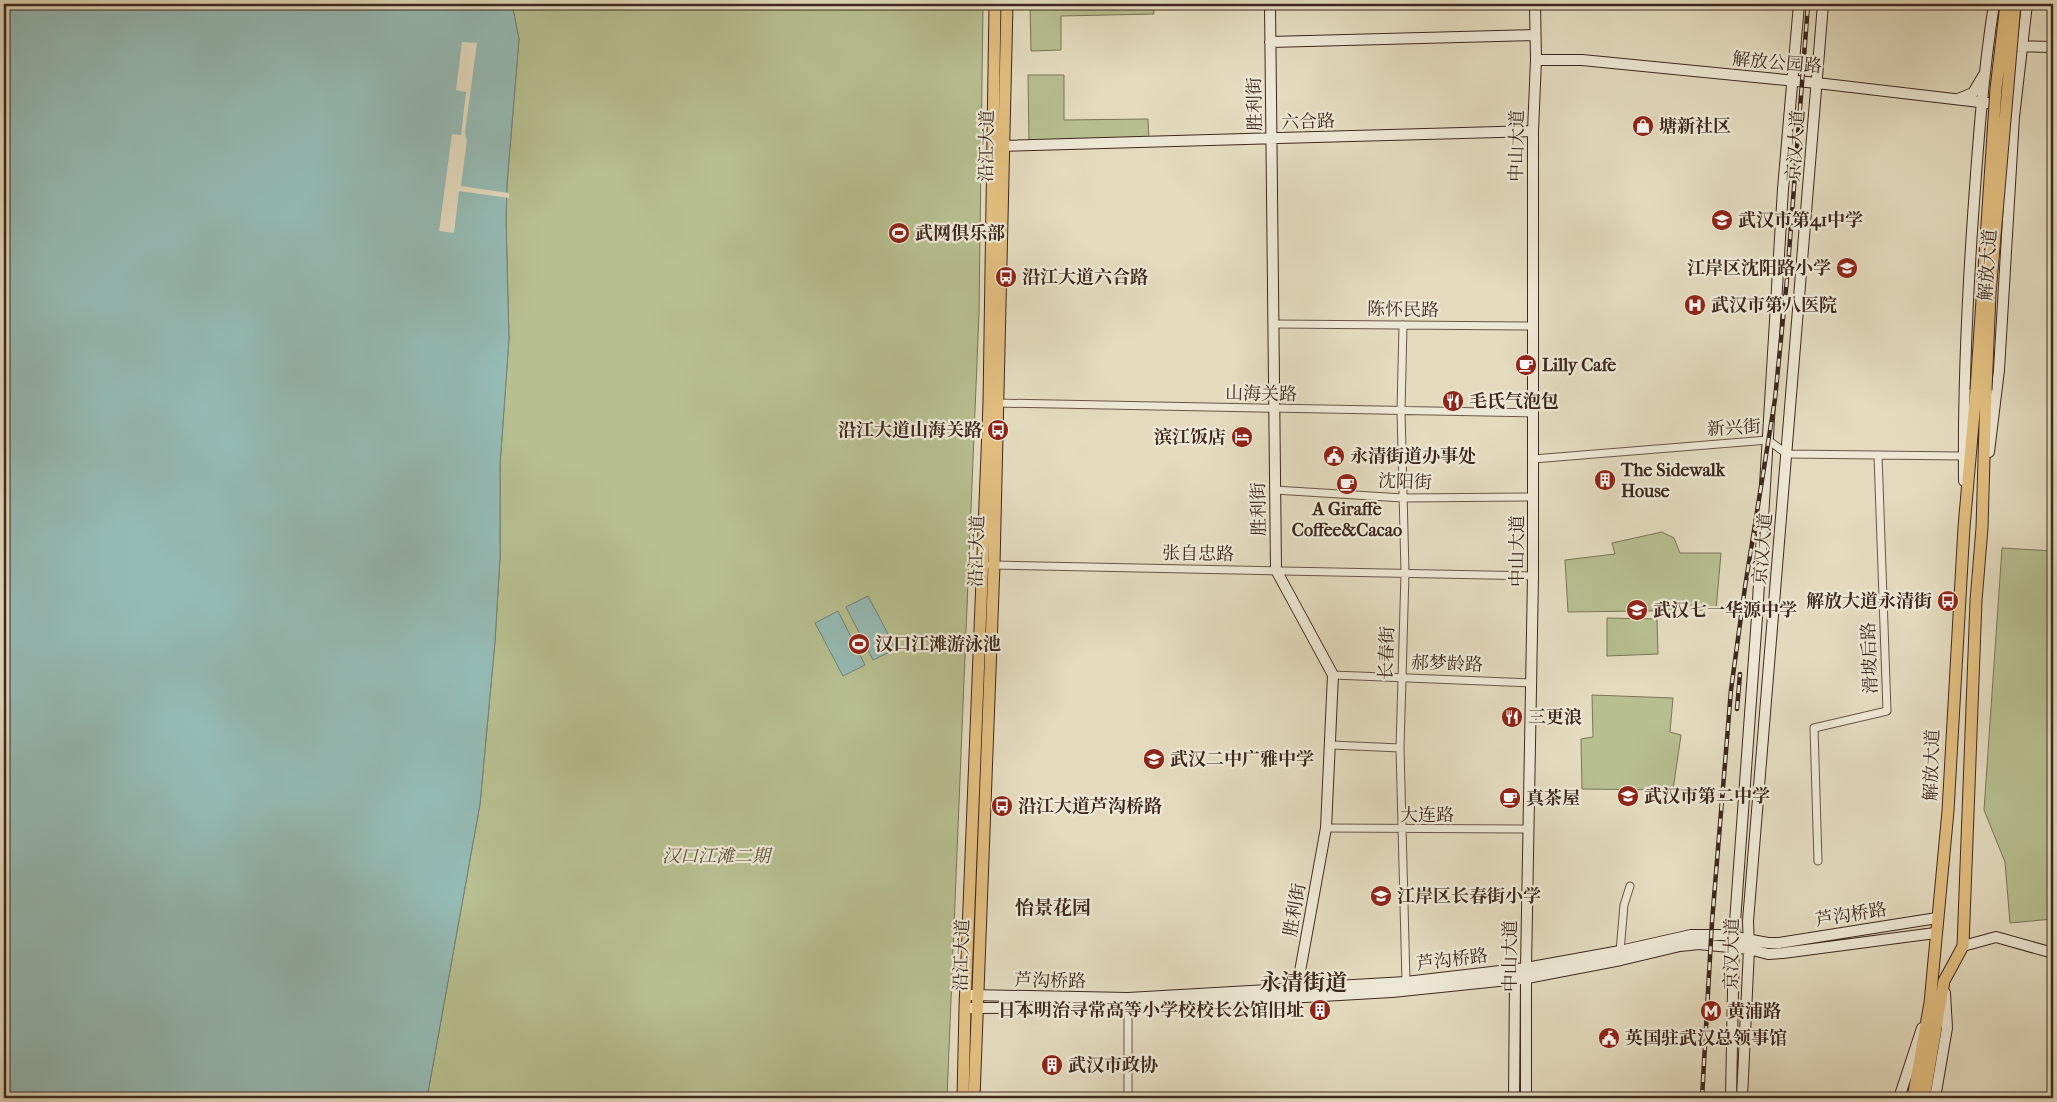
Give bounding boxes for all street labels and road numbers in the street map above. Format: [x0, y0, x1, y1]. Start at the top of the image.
street label: 解放公园路 [1731, 49, 1823, 77]
street label: 胜利街 [1244, 77, 1266, 131]
street label: 京汉大道 [1783, 109, 1809, 183]
street label: 沿江大道 [976, 110, 998, 182]
street label: 中山大道 [1506, 110, 1528, 182]
street label: 六合路 [1281, 111, 1335, 133]
street label: 解放大道 [1975, 228, 2001, 302]
street label: 陈怀民路 [1367, 299, 1439, 321]
street label: 山海关路 [1225, 383, 1297, 405]
street label: 新兴街 [1706, 416, 1762, 440]
street label: 沈阳街 [1378, 471, 1432, 493]
street label: 胜利街 [1248, 482, 1270, 536]
street label: 京汉大道 [1749, 512, 1777, 586]
street label: 沿江大道 [965, 515, 989, 587]
street label: 中山大道 [1507, 515, 1528, 587]
street label: 张自忠路 [1162, 543, 1234, 565]
street label: 滑坡后路 [1858, 622, 1882, 694]
street label: 长春街 [1376, 626, 1398, 680]
street label: 郝梦龄路 [1411, 652, 1483, 676]
street label: 解放大道 [1920, 729, 1944, 801]
street label: 大连路 [1400, 805, 1454, 826]
street label: 胜利街 [1280, 882, 1310, 938]
street label: 芦沟桥路 [1814, 899, 1888, 931]
street label: 京汉大道 [1721, 918, 1743, 990]
street label: 沿江大道 [950, 919, 974, 991]
street label: 中山大道 [1500, 920, 1521, 992]
street label: 芦沟桥路 [1415, 945, 1489, 975]
street label: 芦沟桥路 [1014, 970, 1086, 992]

